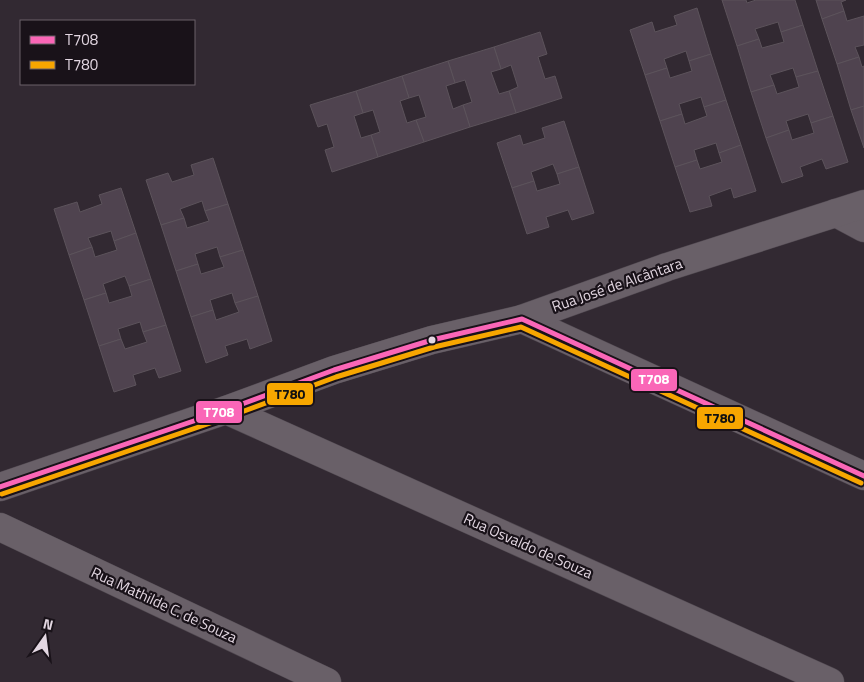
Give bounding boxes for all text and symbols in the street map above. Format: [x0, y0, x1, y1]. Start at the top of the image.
legend [20, 20, 195, 85]
text: T708 [65, 28, 98, 51]
text: T780 [65, 53, 98, 76]
street label: Rua José de Alcântara [548, 251, 686, 318]
unlabelled marker [427, 335, 437, 345]
line badge: T708 [630, 368, 678, 392]
text: T708 [639, 368, 670, 389]
line badge: T780 [266, 382, 314, 406]
text: T780 [275, 383, 306, 404]
line badge: T708 [195, 400, 243, 424]
text: T708 [204, 401, 235, 422]
line badge: T780 [696, 406, 744, 430]
text: T780 [705, 407, 736, 428]
street label: Rua Osvaldo de Souza [460, 507, 597, 585]
street label: Rua Mathilde C. de Souza [87, 561, 241, 649]
north arrow [20, 612, 70, 662]
text: N [41, 613, 56, 635]

